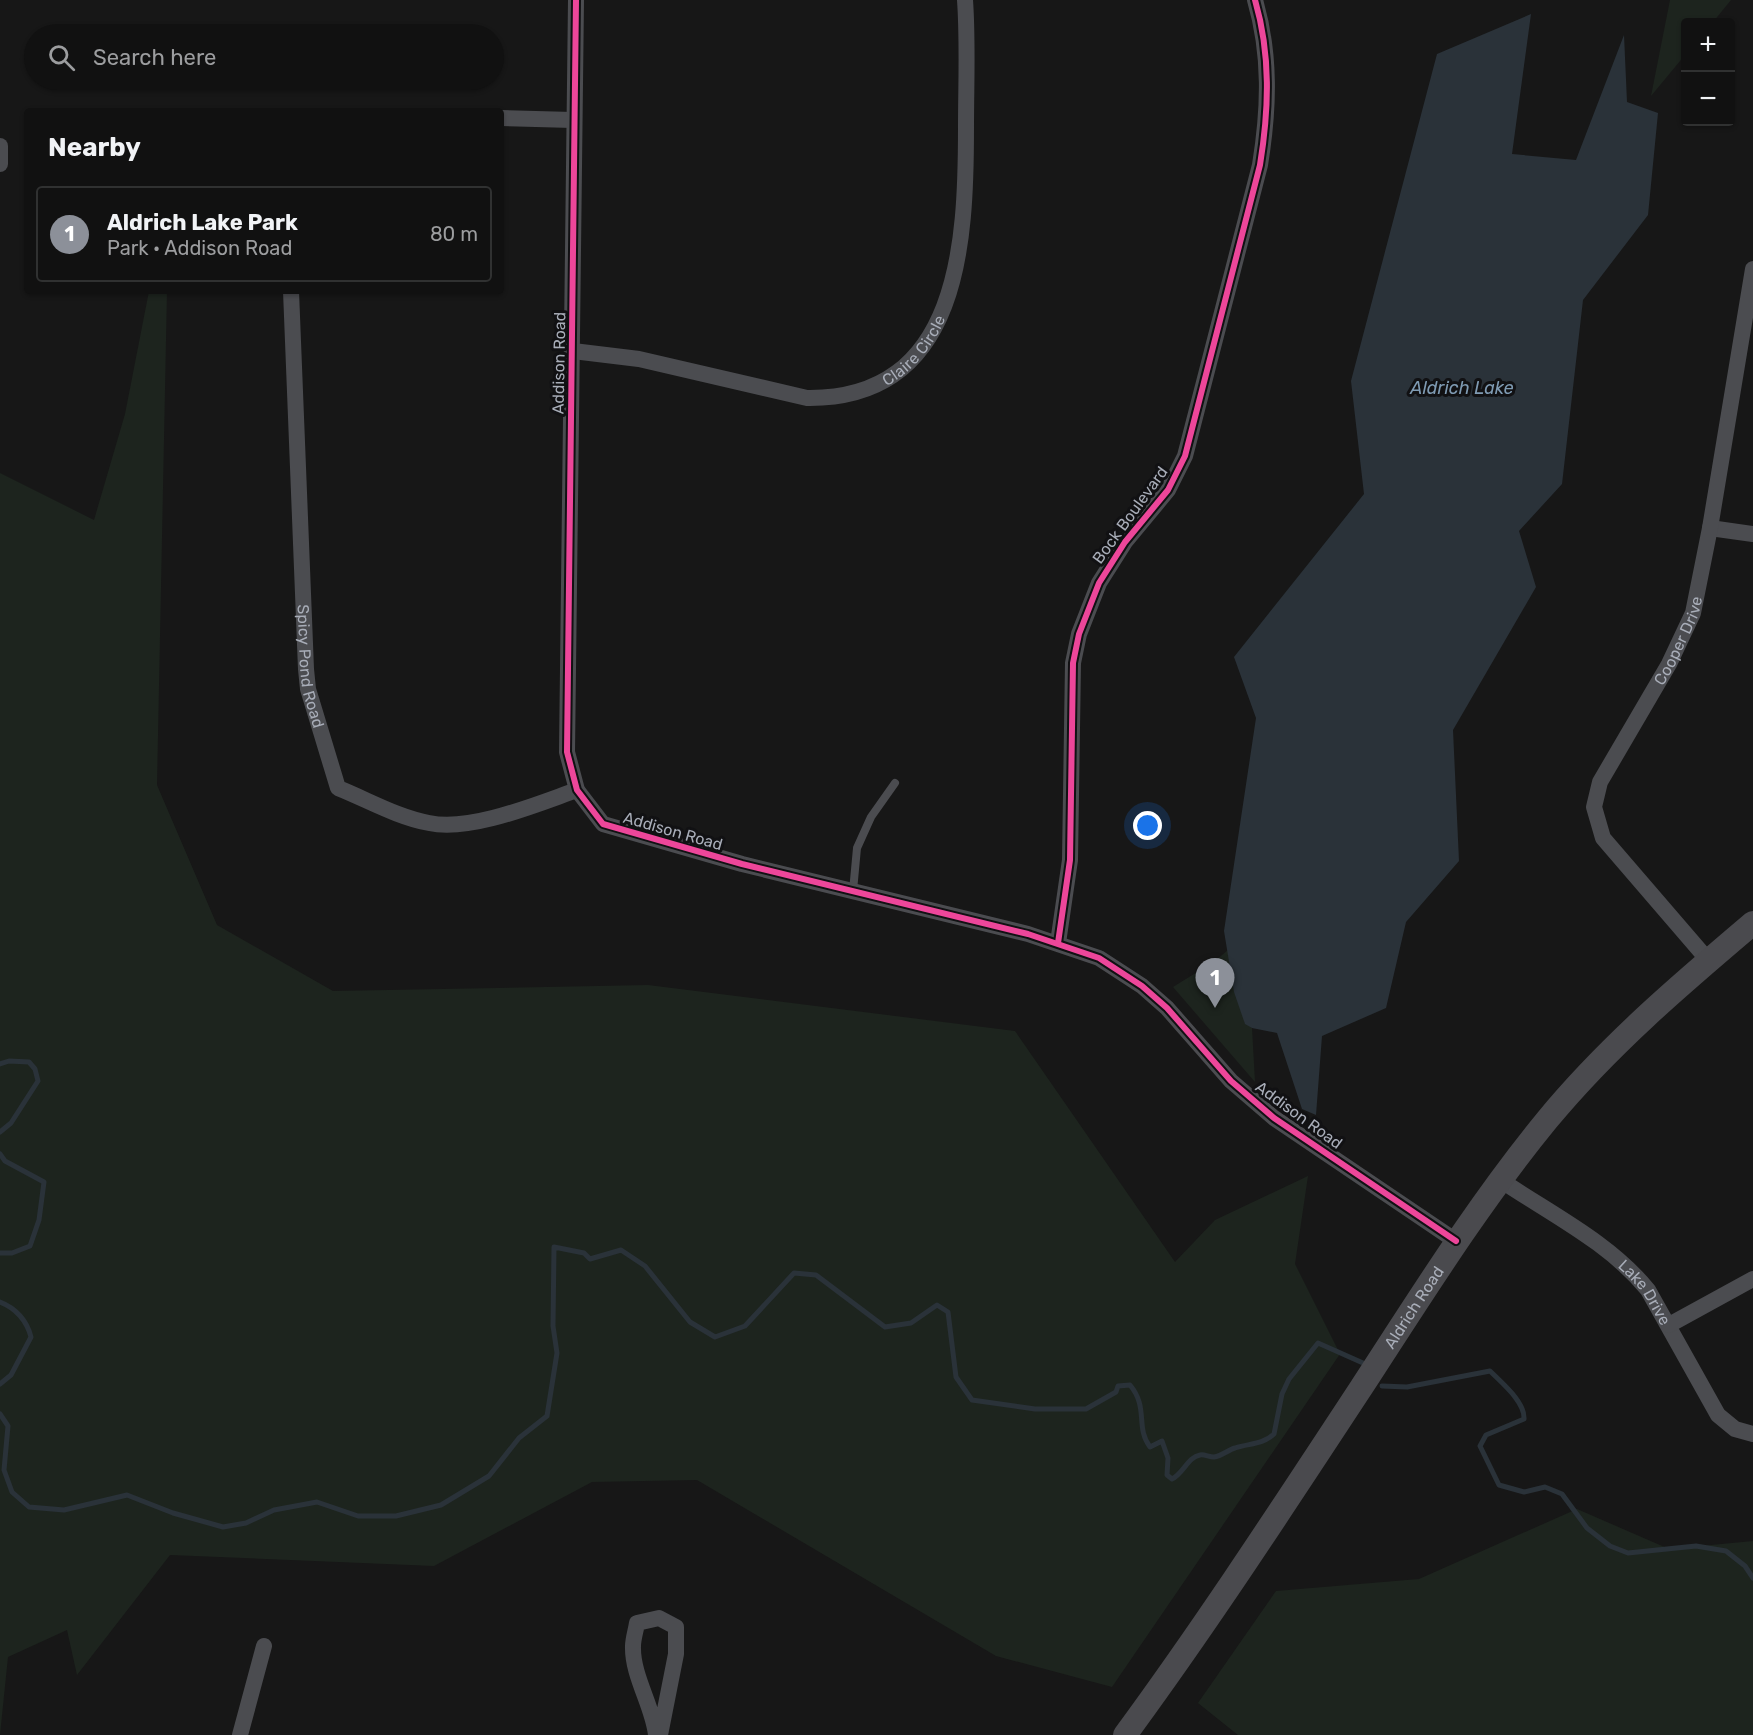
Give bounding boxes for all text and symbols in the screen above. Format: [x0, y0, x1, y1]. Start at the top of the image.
map controls [1681, 18, 1735, 126]
button: + [1681, 18, 1735, 72]
search box [24, 24, 504, 90]
icon: search [45, 41, 78, 74]
text: Search here [93, 44, 216, 71]
button: − [1681, 72, 1735, 126]
text: Nearby [48, 132, 141, 163]
text: Aldrich Lake Park [107, 209, 298, 236]
text: 1 [65, 222, 74, 246]
text: 80 m [430, 222, 478, 246]
text: Park · Addison Road [107, 236, 292, 260]
street label: Addison Road [549, 312, 569, 414]
street label: Claire Circle [878, 312, 949, 389]
water label: Aldrich Lake [1409, 377, 1514, 399]
street label: Bock Boulevard [1088, 463, 1172, 567]
street label: Cooper Drive [1649, 595, 1706, 688]
street label: Spicy Pond Road [294, 604, 329, 730]
street label: Addison Road [621, 808, 725, 854]
your location [1133, 811, 1162, 840]
pin: 1 [1196, 958, 1234, 1008]
street label: Addison Road [1252, 1077, 1346, 1153]
street label: Lake Drive [1615, 1255, 1675, 1328]
street label: Aldrich Road [1380, 1262, 1447, 1352]

